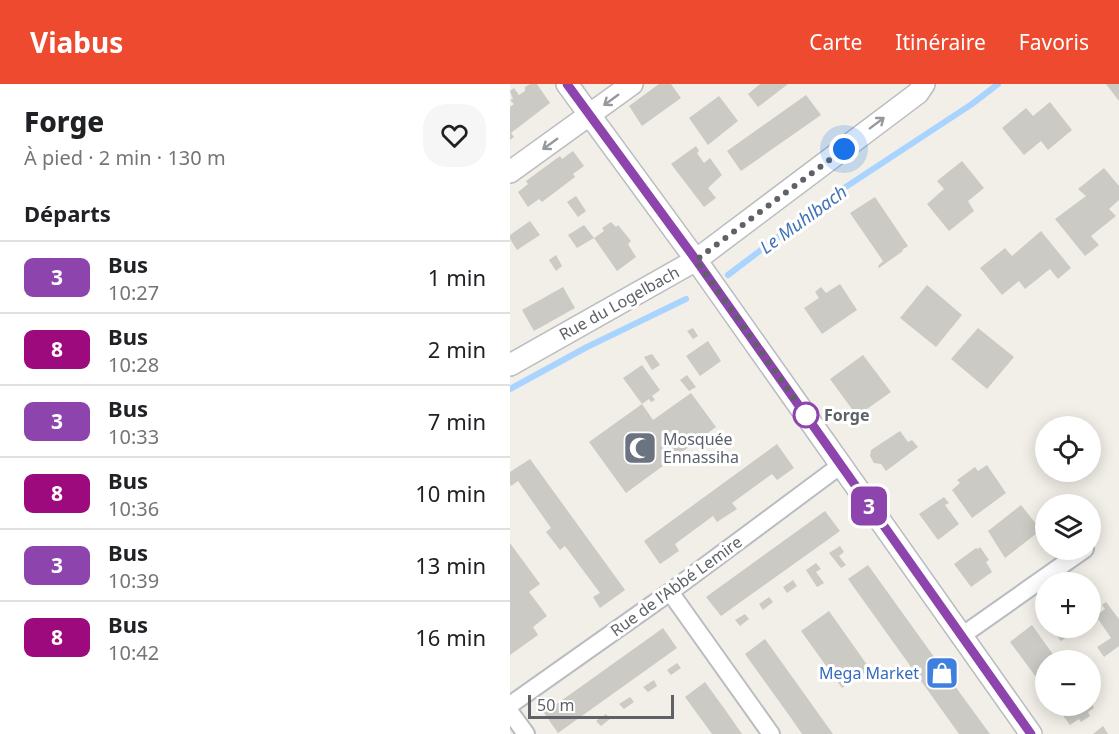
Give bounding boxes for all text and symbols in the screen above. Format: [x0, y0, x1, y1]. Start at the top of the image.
text: Viabus [30, 23, 123, 61]
text: Carte [809, 28, 862, 56]
text: Itinéraire [895, 28, 986, 56]
text: Favoris [1019, 28, 1089, 56]
one-way arrow [603, 93, 619, 106]
text: Forge [24, 102, 104, 140]
button: heart [423, 104, 486, 167]
one-way arrow [869, 117, 885, 130]
your location [829, 134, 859, 164]
one-way arrow [542, 138, 558, 150]
text: À pied · 2 min · 130 m [24, 144, 226, 171]
water label: Le Muhlbach [755, 179, 851, 259]
text: Départs [24, 198, 111, 228]
text: Bus [108, 249, 148, 279]
street label: Rue du Logelbach [555, 261, 683, 345]
text: 1 min [428, 262, 486, 292]
text: 3 [51, 263, 63, 291]
text: 10:27 [108, 279, 159, 306]
text: Bus [108, 321, 148, 351]
text: 2 min [428, 334, 486, 364]
text: 8 [51, 335, 63, 363]
text: 10:28 [108, 351, 159, 378]
text: Bus [108, 393, 148, 423]
marker: Forge [793, 402, 819, 428]
place label: Forge [824, 404, 869, 426]
text: 7 min [428, 406, 486, 436]
text: 3 [51, 407, 63, 435]
map controls [1035, 416, 1101, 716]
button: locate [1035, 416, 1101, 482]
text: 10:33 [108, 423, 159, 450]
place label: Mosquée Ennassiha [663, 428, 739, 468]
mosque icon: Mosquée Ennassiha [622, 430, 658, 466]
text: Bus [108, 465, 148, 495]
text: 10 min [415, 478, 486, 508]
text: 8 [51, 479, 63, 507]
line badge: 3 [850, 486, 889, 526]
text: 3 [863, 492, 875, 520]
button: layers [1035, 494, 1101, 560]
text: 10:36 [108, 495, 159, 522]
street label: Rue de l'Abbé Lemire [606, 531, 746, 641]
text: Bus [108, 537, 148, 567]
text: 13 min [415, 550, 486, 580]
text: 3 [51, 551, 63, 579]
text: 10:39 [108, 567, 159, 594]
button: + [1035, 572, 1101, 638]
text: Bus [108, 609, 148, 639]
text: 16 min [415, 622, 486, 652]
text: 8 [51, 623, 63, 651]
text: 10:42 [108, 639, 159, 666]
button: − [1035, 650, 1101, 716]
shop icon: Mega Market [924, 655, 960, 691]
place label: Mega Market [819, 662, 919, 684]
scale bar [528, 692, 674, 720]
text: 50 m [537, 694, 574, 716]

